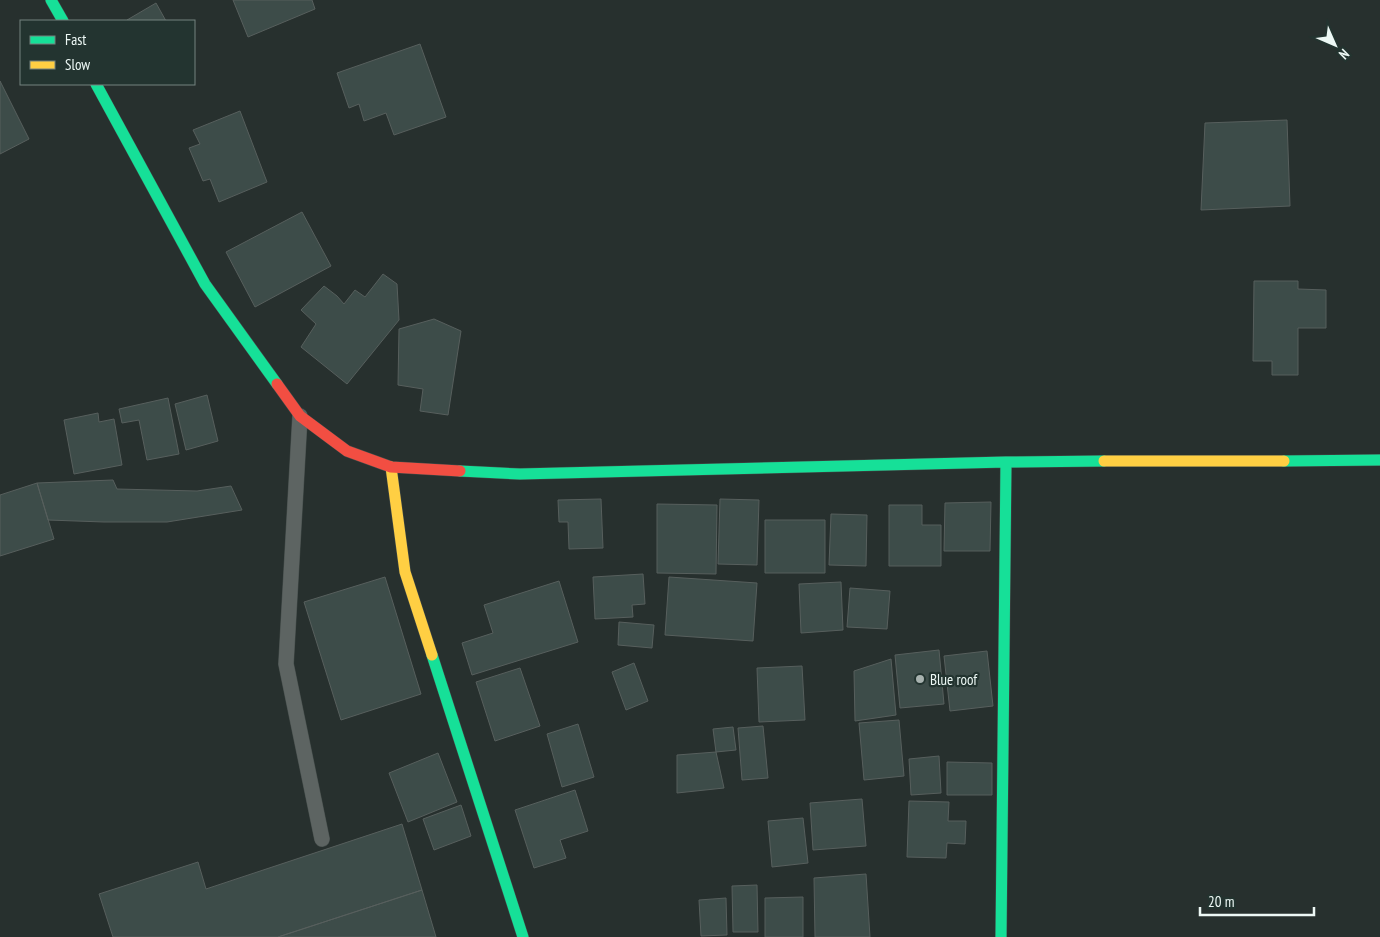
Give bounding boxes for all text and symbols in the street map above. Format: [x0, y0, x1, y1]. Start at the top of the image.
legend [20, 20, 195, 85]
north arrow [1310, 20, 1360, 70]
text: Fast [65, 30, 86, 49]
text: N [1335, 45, 1353, 63]
text: Slow [65, 55, 90, 74]
place label: Blue roof [930, 670, 978, 689]
marker: Blue roof [914, 673, 926, 685]
scale bar [1200, 884, 1314, 916]
text: 20 m [1208, 892, 1234, 911]

